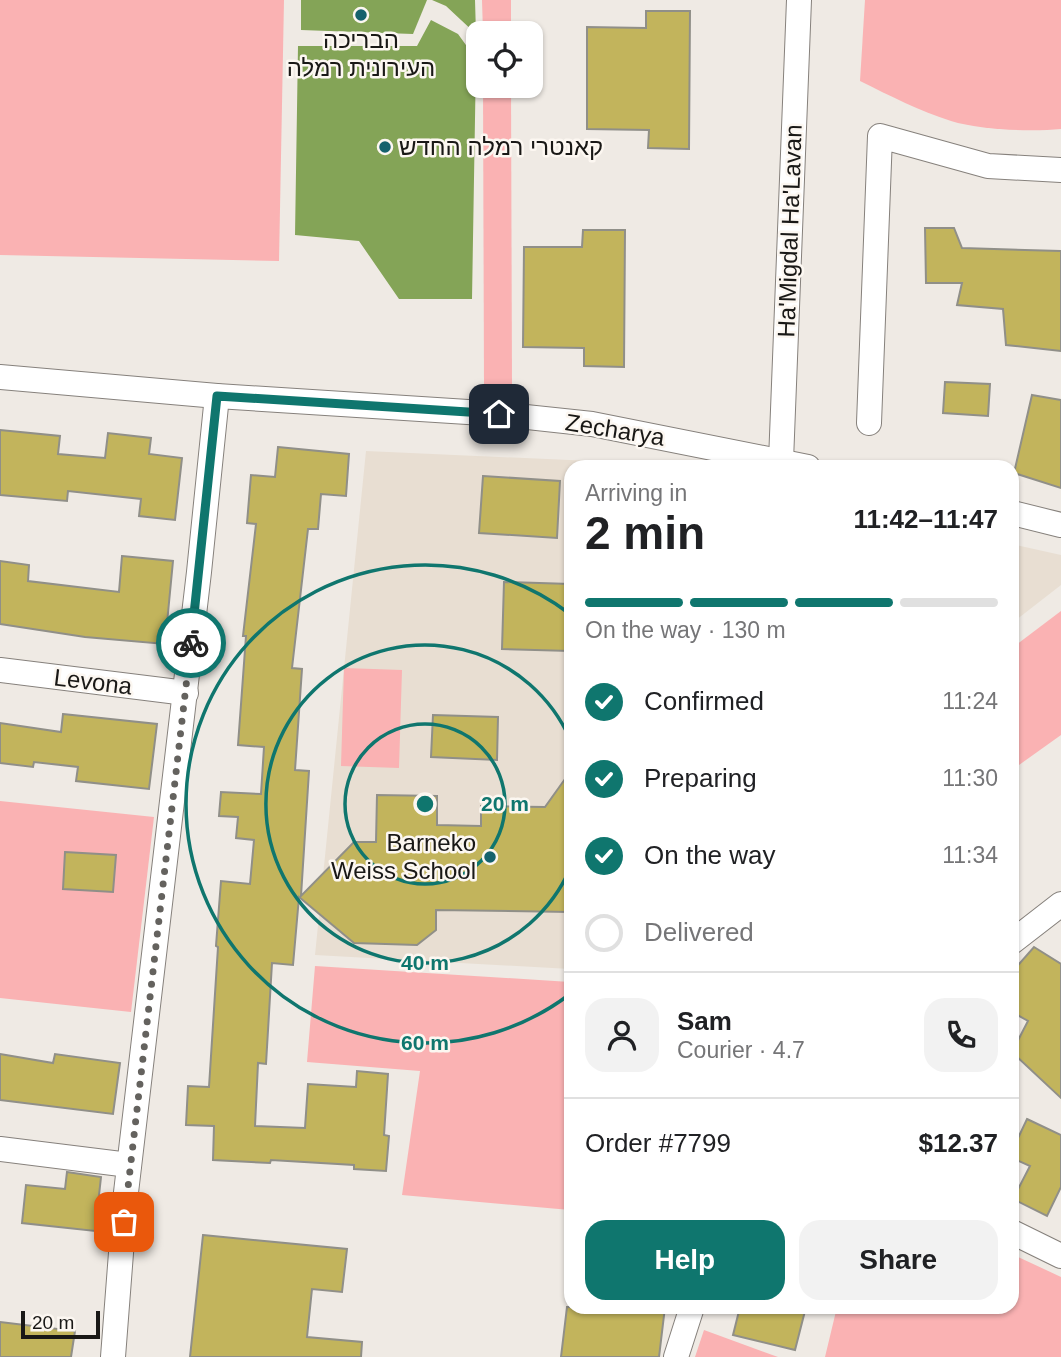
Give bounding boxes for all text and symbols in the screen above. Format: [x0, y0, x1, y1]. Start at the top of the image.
marker: הבריכה העירונית רמלה [353, 7, 369, 23]
map controls [466, 21, 543, 98]
button: locate [466, 21, 543, 98]
place label: הבריכה העירונית רמלה [287, 26, 435, 81]
street label: Ha'Migdal Ha'Lavan [772, 124, 807, 338]
place label: קאנטרי רמלה החדש [399, 133, 603, 160]
marker: קאנטרי רמלה החדש [377, 139, 393, 155]
pin [469, 384, 529, 444]
icon: home [480, 395, 518, 433]
street label: Zecharya [564, 408, 667, 451]
text: Arriving in [585, 480, 687, 506]
text: 11:42–11:47 [853, 504, 998, 534]
text: 2 min [585, 507, 705, 559]
courier [156, 608, 226, 678]
text: On the way · 130 m [585, 617, 786, 643]
icon: bike [172, 624, 210, 662]
street label: Levona [52, 663, 134, 700]
icon: check [585, 683, 623, 721]
text: Confirmed [644, 686, 764, 716]
text: 11:24 [942, 688, 998, 714]
icon: check [585, 760, 623, 798]
text: Preparing [644, 763, 757, 793]
text: 11:30 [942, 765, 998, 791]
centre of rings [413, 792, 437, 816]
text: 20 m [481, 792, 529, 815]
place label: Barneko Weiss School [331, 829, 476, 884]
icon: check [585, 837, 623, 875]
text: On the way [644, 840, 776, 870]
text: 11:34 [942, 842, 998, 868]
marker: Barneko Weiss School [482, 849, 498, 865]
text: Delivered [644, 917, 754, 947]
text: 40 m [401, 951, 449, 974]
button: person [585, 998, 659, 1072]
button: phone [924, 998, 998, 1072]
text: Sam [677, 1006, 732, 1036]
text: 60 m [401, 1031, 449, 1054]
text: Courier · 4.7 [677, 1037, 805, 1063]
text: Order #7799 [585, 1128, 731, 1158]
text: $12.37 [918, 1128, 998, 1158]
pin [94, 1192, 154, 1252]
icon: bag [105, 1203, 143, 1241]
button: Help [585, 1220, 785, 1300]
button: Share [799, 1220, 998, 1300]
scale bar [21, 1308, 100, 1340]
text: 20 m [32, 1312, 74, 1333]

